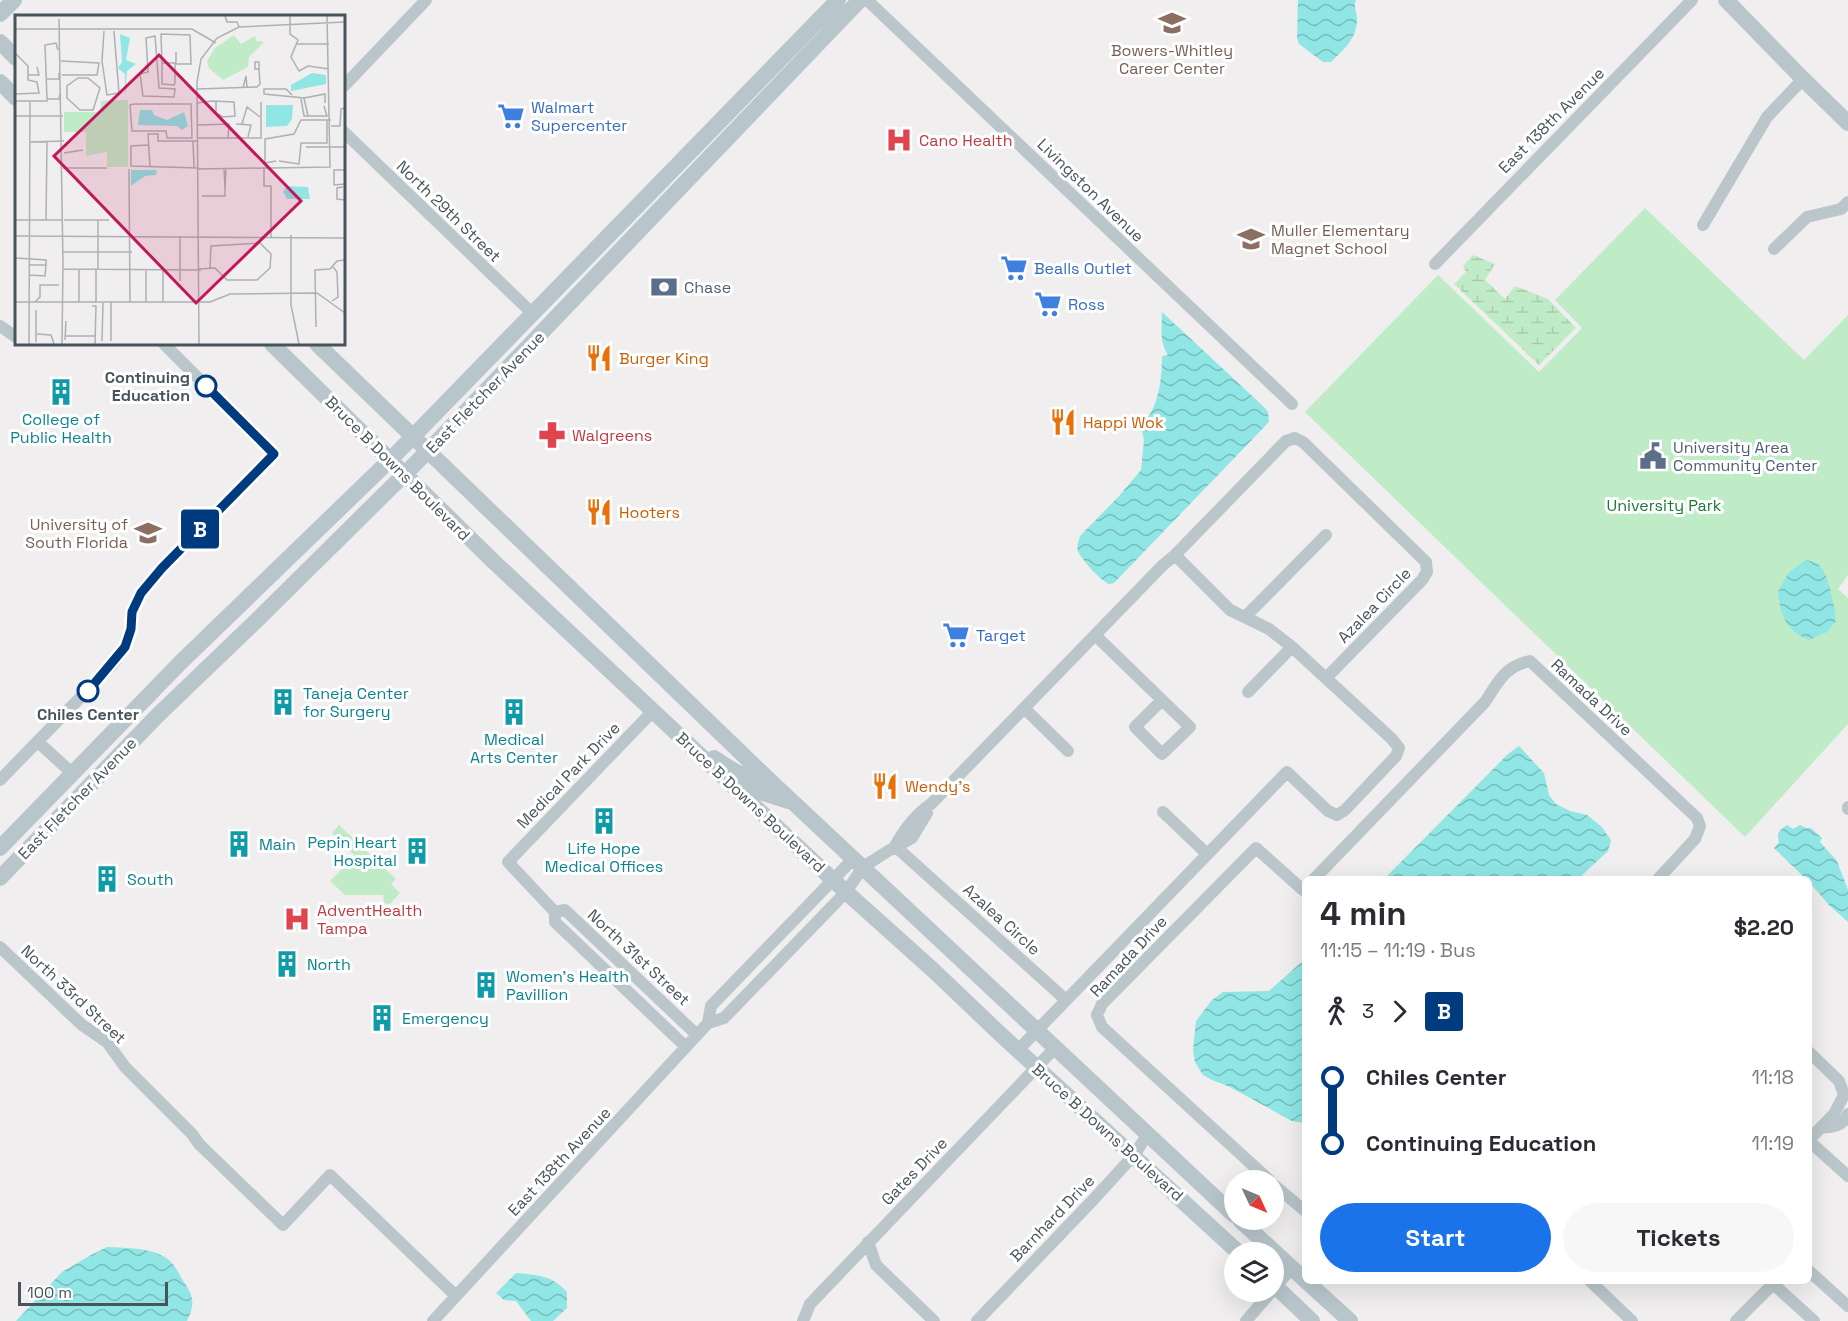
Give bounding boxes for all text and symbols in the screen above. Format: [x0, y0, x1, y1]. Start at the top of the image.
school or university icon: Bowers-Whitley Career Center [1157, 8, 1187, 38]
inset map [15, 15, 345, 345]
place label: Bowers-Whitley Career Center [1111, 40, 1233, 79]
street label: East 138th Avenue [1494, 63, 1609, 178]
place label: Walmart Supercenter [531, 97, 627, 136]
supermarket icon: Walmart Supercenter [496, 101, 526, 131]
hospital icon: Cano Health [884, 125, 914, 155]
place label: Cano Health [919, 130, 1013, 151]
street label: Livingston Avenue [1033, 134, 1149, 247]
street label: North 29th Street [392, 156, 505, 267]
place label: Muller Elementary Magnet School [1271, 220, 1410, 259]
school or university icon: Muller Elementary Magnet School [1236, 224, 1266, 254]
supermarket icon: Bealls Outlet [999, 253, 1029, 283]
place label: Bealls Outlet [1034, 258, 1132, 279]
bank icon: Chase [649, 272, 679, 302]
place label: Chase [684, 277, 731, 298]
supermarket icon: Ross [1033, 289, 1063, 319]
place label: Ross [1068, 294, 1105, 315]
street label: East Fletcher Avenue [422, 327, 549, 458]
restaurant icon: Burger King [584, 343, 614, 373]
place label: Burger King [619, 348, 709, 369]
place label: Continuing Education [105, 367, 190, 406]
marker: Continuing Education [195, 375, 217, 397]
building icon: College of Public Health [46, 377, 76, 407]
street label: Bruce B Downs Boulevard [321, 391, 475, 545]
restaurant icon: Happi Wok [1048, 407, 1078, 437]
place label: College of Public Health [10, 409, 112, 448]
place label: Happi Wok [1083, 412, 1164, 433]
pharmacy icon: Walgreens [537, 420, 567, 450]
place label: Walgreens [572, 425, 652, 446]
place label: University Area Community Center [1673, 437, 1817, 476]
public building icon: University Area Community Center [1638, 441, 1668, 471]
park label: University Park [1607, 495, 1722, 516]
restaurant icon: Hooters [584, 497, 614, 527]
place label: Hooters [619, 502, 680, 523]
line badge: B [180, 510, 220, 548]
place label: University of South Florida [25, 514, 128, 553]
text: B [193, 516, 207, 543]
school or university icon: University of South Florida [133, 518, 163, 548]
street label: Azalea Circle [1333, 563, 1416, 648]
supermarket icon: Target [941, 620, 971, 650]
place label: Target [976, 625, 1026, 646]
street label: Ramada Drive [1546, 654, 1637, 741]
marker: Chiles Center [77, 680, 99, 702]
place label: Taneja Center for Surgery [303, 683, 409, 722]
building icon: Taneja Center for Surgery [268, 687, 298, 717]
building icon: Medical Arts Center [499, 697, 529, 727]
place label: Chiles Center [37, 704, 139, 725]
street label: Medical Park Drive [512, 718, 625, 833]
street label: Bruce B Downs Boulevard [672, 728, 830, 877]
place label: Medical Arts Center [470, 729, 558, 768]
street label: East Fletcher Avenue [14, 733, 141, 864]
restaurant icon: Wendy's [870, 771, 900, 801]
place label: Wendy's [905, 776, 971, 797]
building icon: Life Hope Medical Offices [589, 806, 619, 836]
building icon: Main [224, 829, 254, 859]
place label: Pepin Heart Hospital [307, 832, 397, 871]
place label: Main [259, 834, 296, 855]
building icon: Pepin Heart Hospital [402, 836, 432, 866]
place label: Life Hope Medical Offices [545, 838, 663, 877]
building icon: South [92, 864, 122, 894]
place label: South [127, 869, 174, 890]
street label: Azalea Circle [959, 879, 1045, 960]
text: 4 min [1320, 893, 1407, 935]
place label: AdventHealth Tampa [317, 900, 422, 939]
hospital icon: AdventHealth Tampa [282, 904, 312, 934]
street label: North 31st Street [583, 904, 694, 1010]
street label: Ramada Drive [1085, 911, 1172, 1002]
text: $2.20 [1734, 913, 1794, 941]
text: 11:15 – 11:19 · Bus [1320, 937, 1476, 963]
street label: North 33rd Street [17, 940, 131, 1048]
building icon: North [272, 949, 302, 979]
place label: North [307, 954, 351, 975]
place label: Women's Health Pavillion [506, 966, 629, 1005]
building icon: Women's Health Pavillion [471, 970, 501, 1000]
icon: walk [1320, 995, 1353, 1028]
icon: forward [1383, 995, 1416, 1028]
text: 3 [1362, 998, 1374, 1024]
text: B [1437, 998, 1451, 1025]
building icon: Emergency [367, 1003, 397, 1033]
place label: Emergency [402, 1008, 489, 1029]
street label: Bruce B Downs Boulevard [1028, 1059, 1188, 1206]
text: Chiles Center [1366, 1063, 1506, 1091]
text: 11:18 [1751, 1064, 1794, 1090]
street label: East 138th Avenue [503, 1102, 615, 1220]
text: Continuing Education [1366, 1129, 1596, 1157]
text: 11:19 [1752, 1130, 1794, 1156]
street label: Gates Drive [877, 1133, 952, 1210]
street label: Barnhard Drive [1006, 1170, 1099, 1266]
north arrow [1224, 1170, 1284, 1230]
map controls [1224, 1170, 1284, 1302]
button: Start [1320, 1203, 1551, 1272]
button: Tickets [1563, 1203, 1794, 1272]
button: layers [1224, 1242, 1284, 1302]
scale bar [18, 1279, 168, 1306]
text: 100 m [27, 1282, 72, 1303]

